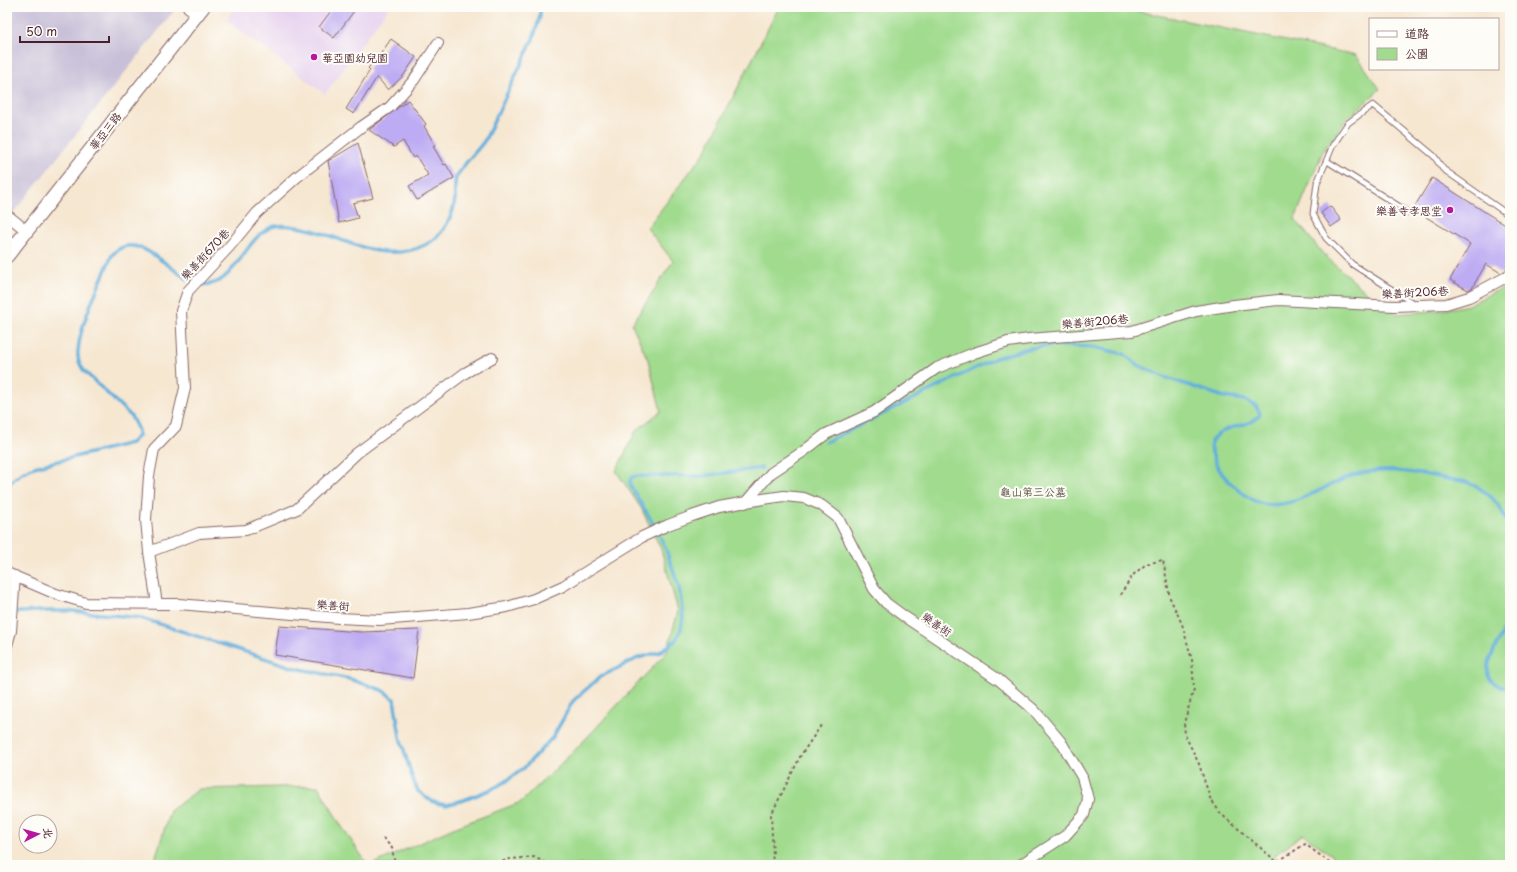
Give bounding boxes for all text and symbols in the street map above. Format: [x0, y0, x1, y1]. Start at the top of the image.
scale bar [20, 18, 109, 44]
legend [1369, 18, 1499, 70]
text: 50 m [26, 22, 57, 40]
text: 道路 [1405, 24, 1429, 42]
text: 公園 [1405, 44, 1429, 62]
place label: 華亞園幼兒園 [322, 49, 388, 66]
marker: 華亞園幼兒園 [309, 52, 319, 62]
street label: 華亞三路 [85, 108, 125, 154]
place label: 樂善寺孝思堂 [1376, 202, 1442, 219]
marker: 樂善寺孝思堂 [1445, 205, 1455, 215]
street label: 樂善街670巷 [177, 224, 233, 284]
street label: 樂善街206巷 [1381, 282, 1449, 302]
street label: 樂善街206巷 [1061, 310, 1129, 332]
park label: 龜山第三公墓 [1000, 483, 1066, 500]
street label: 樂善街 [316, 595, 351, 615]
street label: 樂善街 [919, 608, 956, 641]
north arrow [18, 814, 58, 854]
text: 北 [39, 827, 57, 839]

